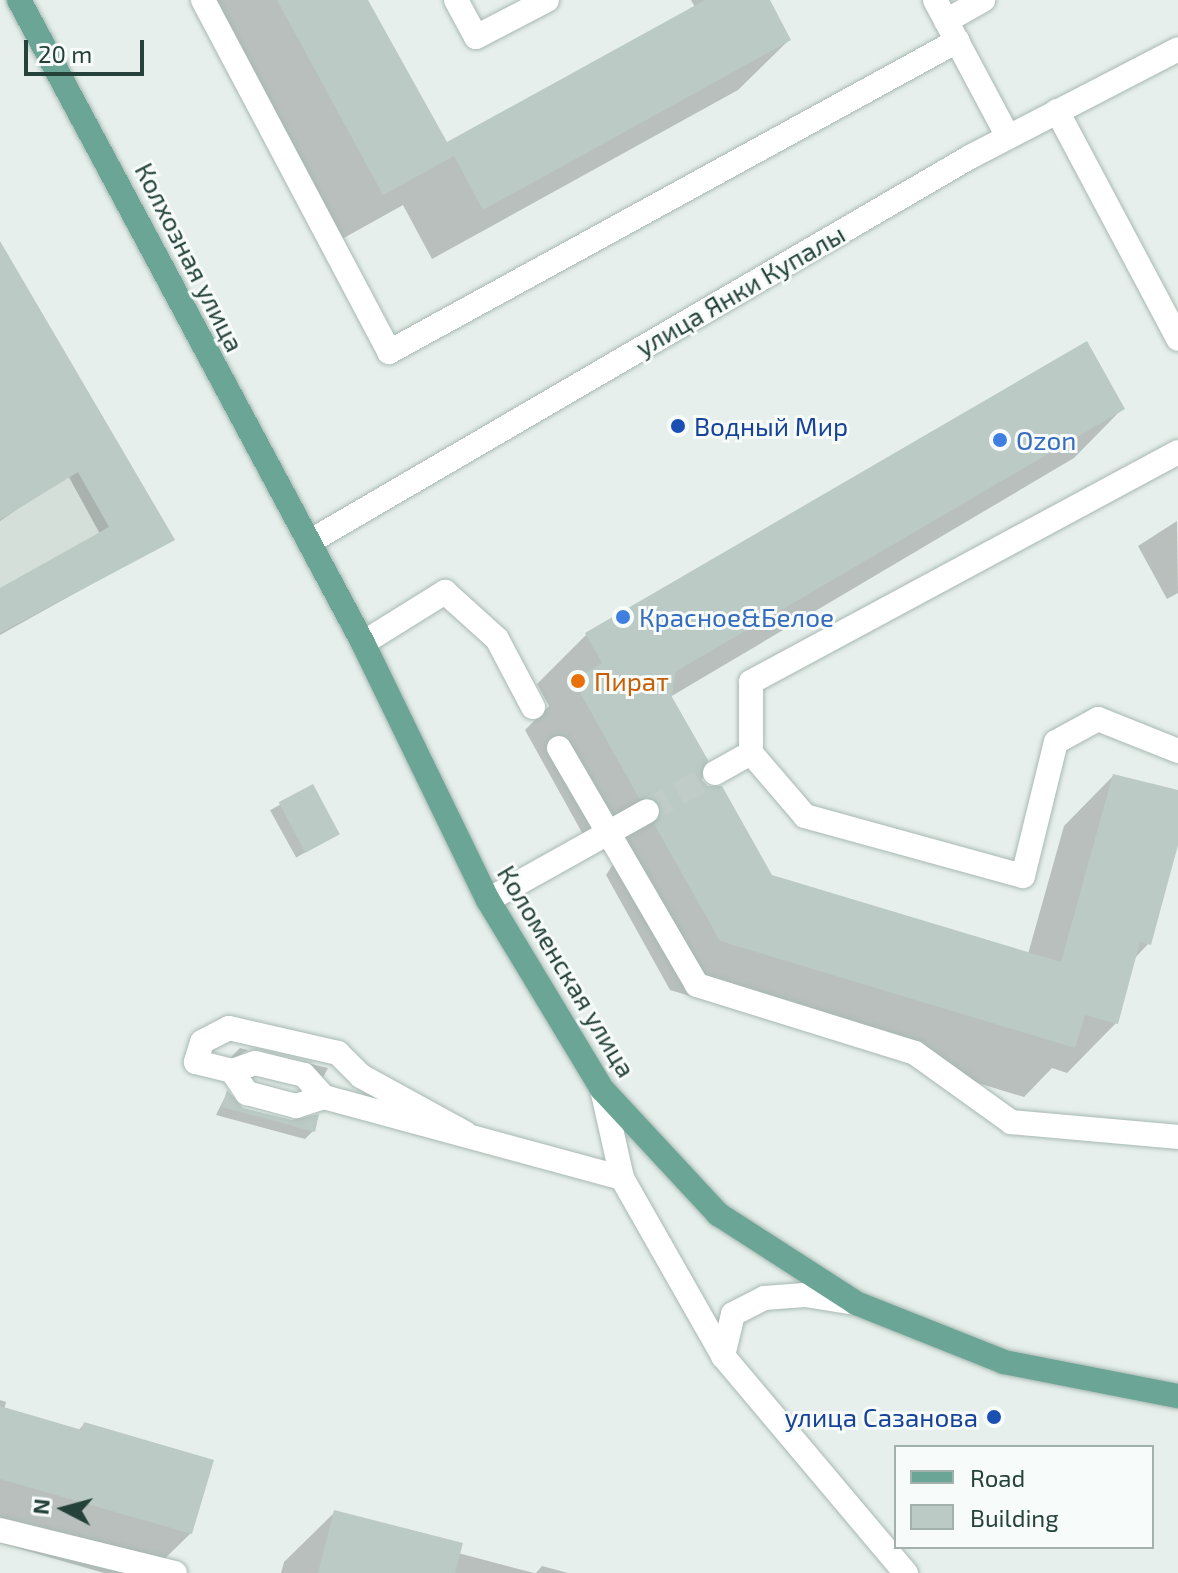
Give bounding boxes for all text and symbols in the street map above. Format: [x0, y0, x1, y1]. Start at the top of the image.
scale bar [28, 24, 148, 74]
text: 20 m [38, 39, 92, 68]
street label: Колхозная улица [129, 157, 251, 357]
street label: улица Янки Купалы [630, 217, 850, 363]
place label: Водный Мир [694, 410, 848, 442]
marker: Водный Мир [669, 417, 687, 435]
place label: Ozon [1016, 424, 1076, 456]
marker: Ozon [991, 431, 1009, 449]
place label: Красное&Белое [639, 601, 834, 633]
marker: Красное&Белое [614, 608, 632, 626]
place label: Пират [594, 665, 669, 697]
marker: Пират [569, 672, 587, 690]
street label: Коломенская улица [491, 859, 643, 1083]
place label: улица Сазанова [784, 1401, 978, 1433]
marker: улица Сазанова [985, 1408, 1003, 1426]
legend [894, 1445, 1154, 1549]
text: Road [970, 1463, 1025, 1492]
north arrow [24, 1469, 104, 1549]
text: N [26, 1497, 54, 1516]
text: Building [970, 1503, 1059, 1532]

